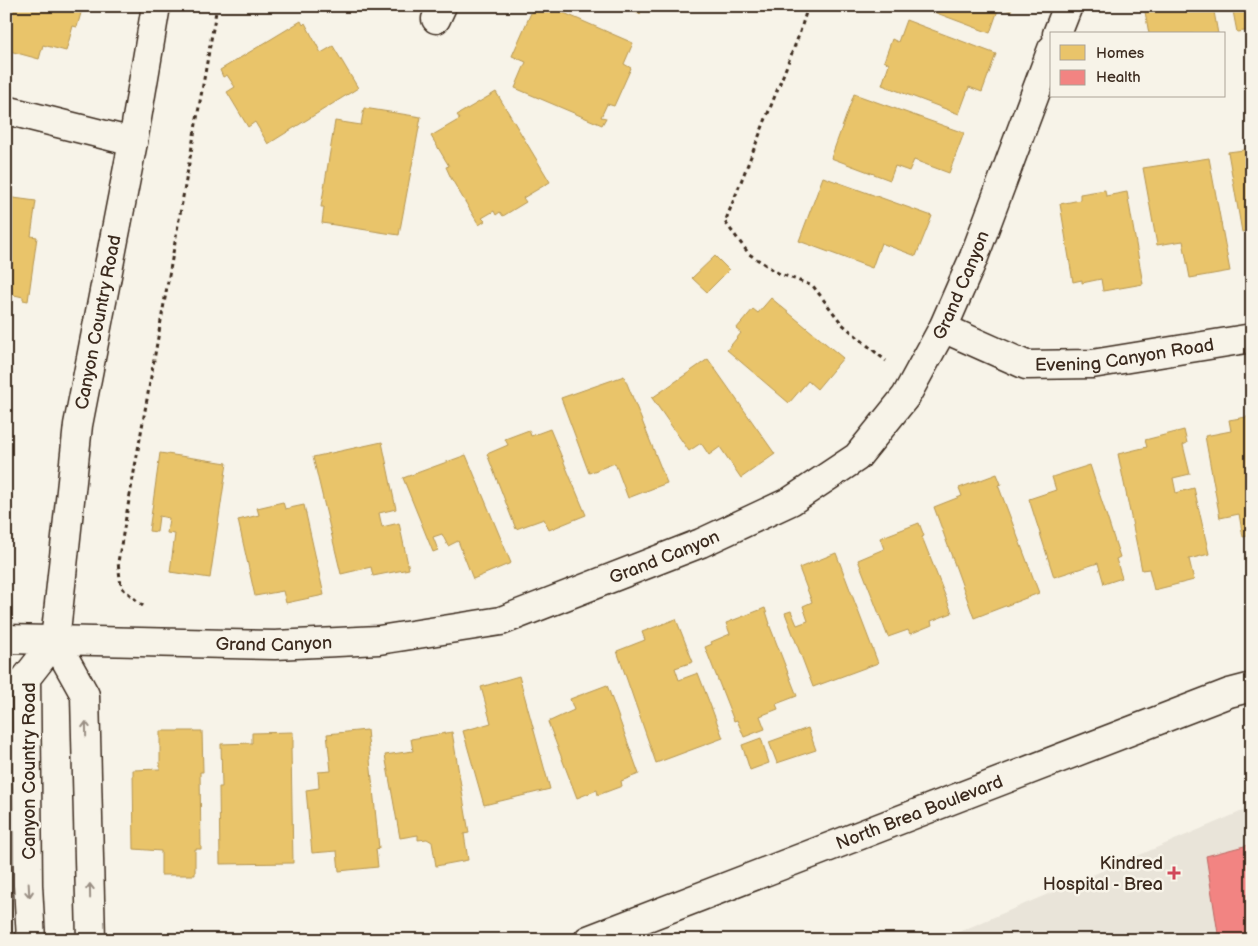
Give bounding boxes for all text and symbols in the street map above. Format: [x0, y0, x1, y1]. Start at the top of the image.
legend [1050, 32, 1226, 98]
text: Homes [1096, 44, 1145, 63]
text: Health [1096, 68, 1141, 87]
street label: Grand Canyon [928, 228, 993, 343]
street label: Canyon Country Road [71, 233, 125, 411]
street label: Evening Canyon Road [1035, 334, 1215, 375]
street label: Grand Canyon [606, 526, 723, 588]
street label: Grand Canyon [216, 632, 333, 656]
street label: Canyon Country Road [19, 682, 40, 860]
one-way arrow [81, 721, 91, 737]
street label: North Brea Boulevard [833, 771, 1006, 854]
place label: Kindred Hospital - Brea [1043, 853, 1163, 895]
marker: Kindred Hospital - Brea [1167, 866, 1181, 880]
one-way arrow [24, 881, 33, 897]
one-way arrow [85, 883, 95, 900]

